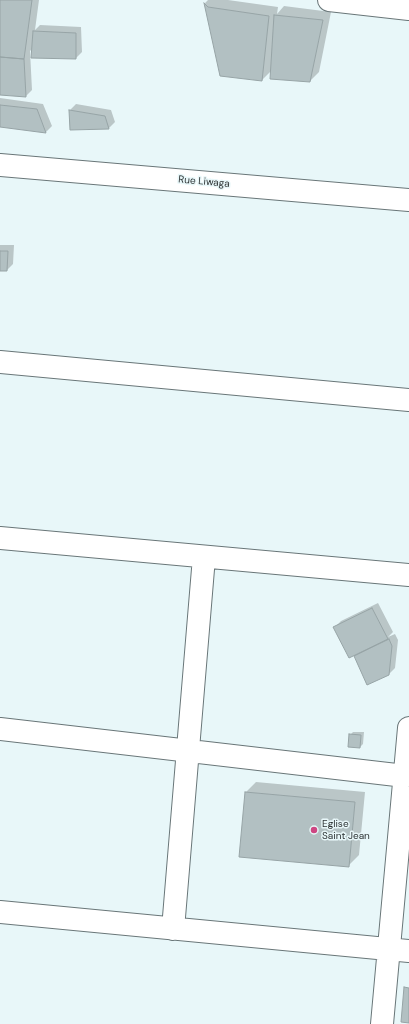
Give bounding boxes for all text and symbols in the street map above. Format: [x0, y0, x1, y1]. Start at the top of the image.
street label: Rue Liwaga [178, 174, 230, 190]
place label: Eglise Saint Jean [322, 818, 370, 842]
marker: Eglise Saint Jean [309, 825, 319, 835]

